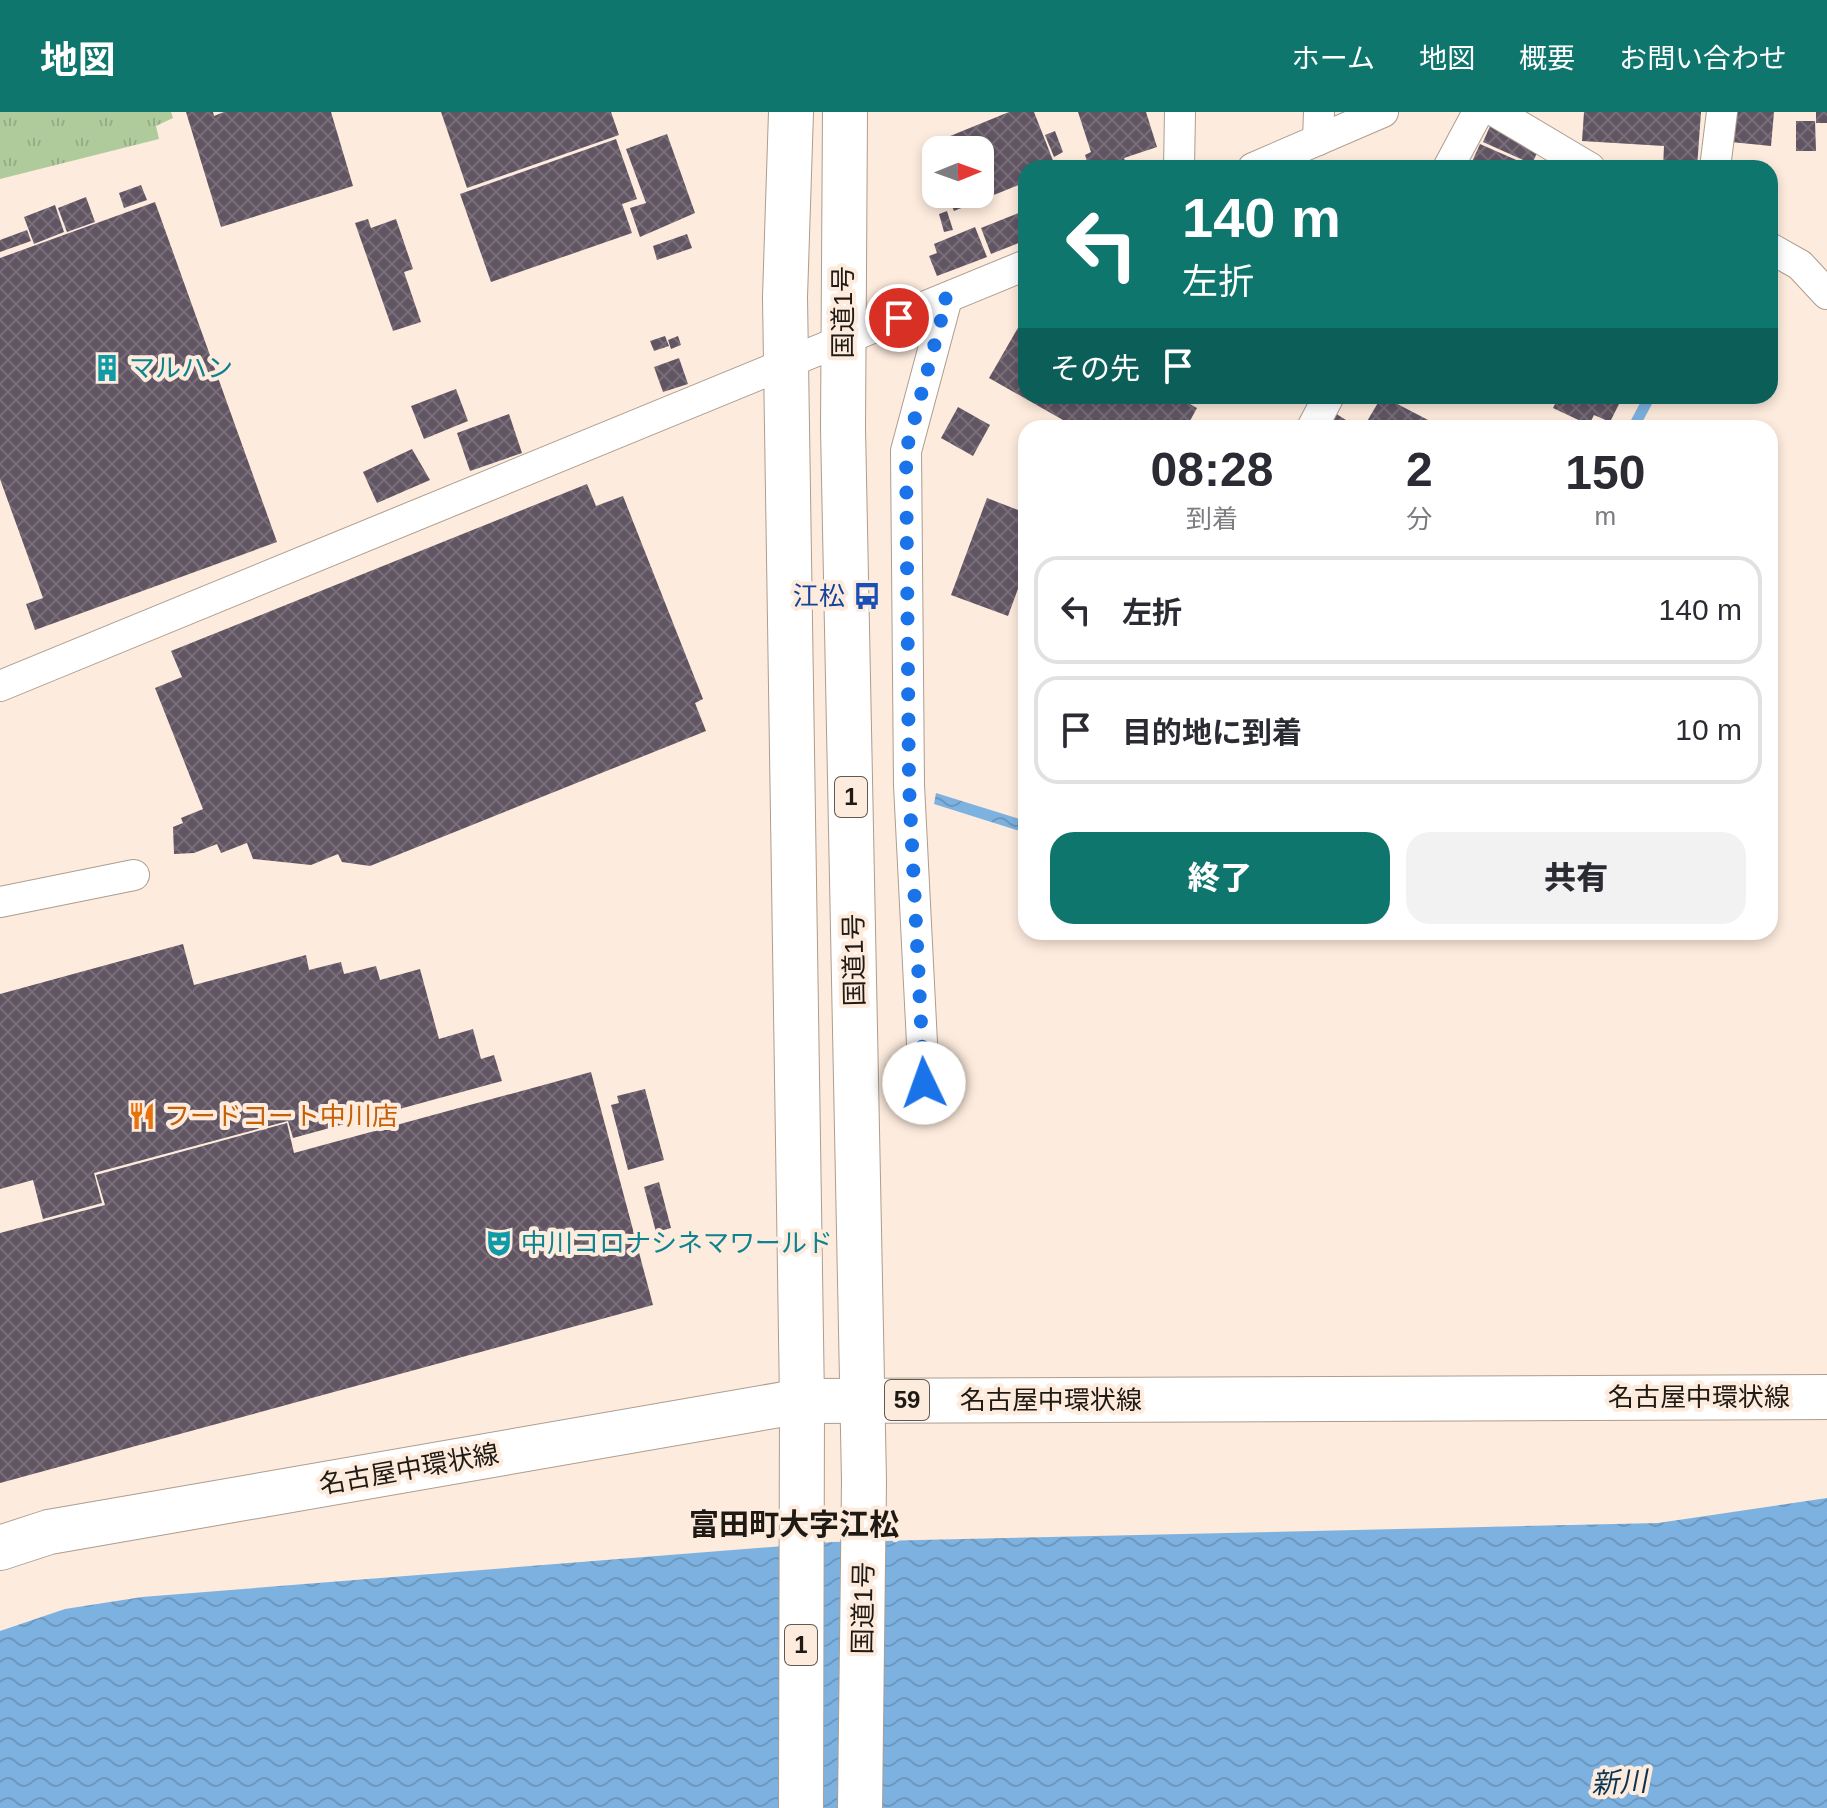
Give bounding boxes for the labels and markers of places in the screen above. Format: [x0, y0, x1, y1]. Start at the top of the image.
pin [865, 284, 933, 352]
building icon: マルハン [92, 353, 122, 383]
place label: マルハン [129, 353, 233, 383]
place label: 江松 [793, 581, 845, 611]
bus stop icon: 江松 [852, 581, 882, 611]
restaurant icon: フードコート中川店 [127, 1101, 157, 1131]
place label: フードコート中川店 [164, 1101, 398, 1131]
theatre icon: 中川コロナシネマワールド [484, 1228, 514, 1258]
place label: 中川コロナシネマワールド [521, 1228, 833, 1258]

